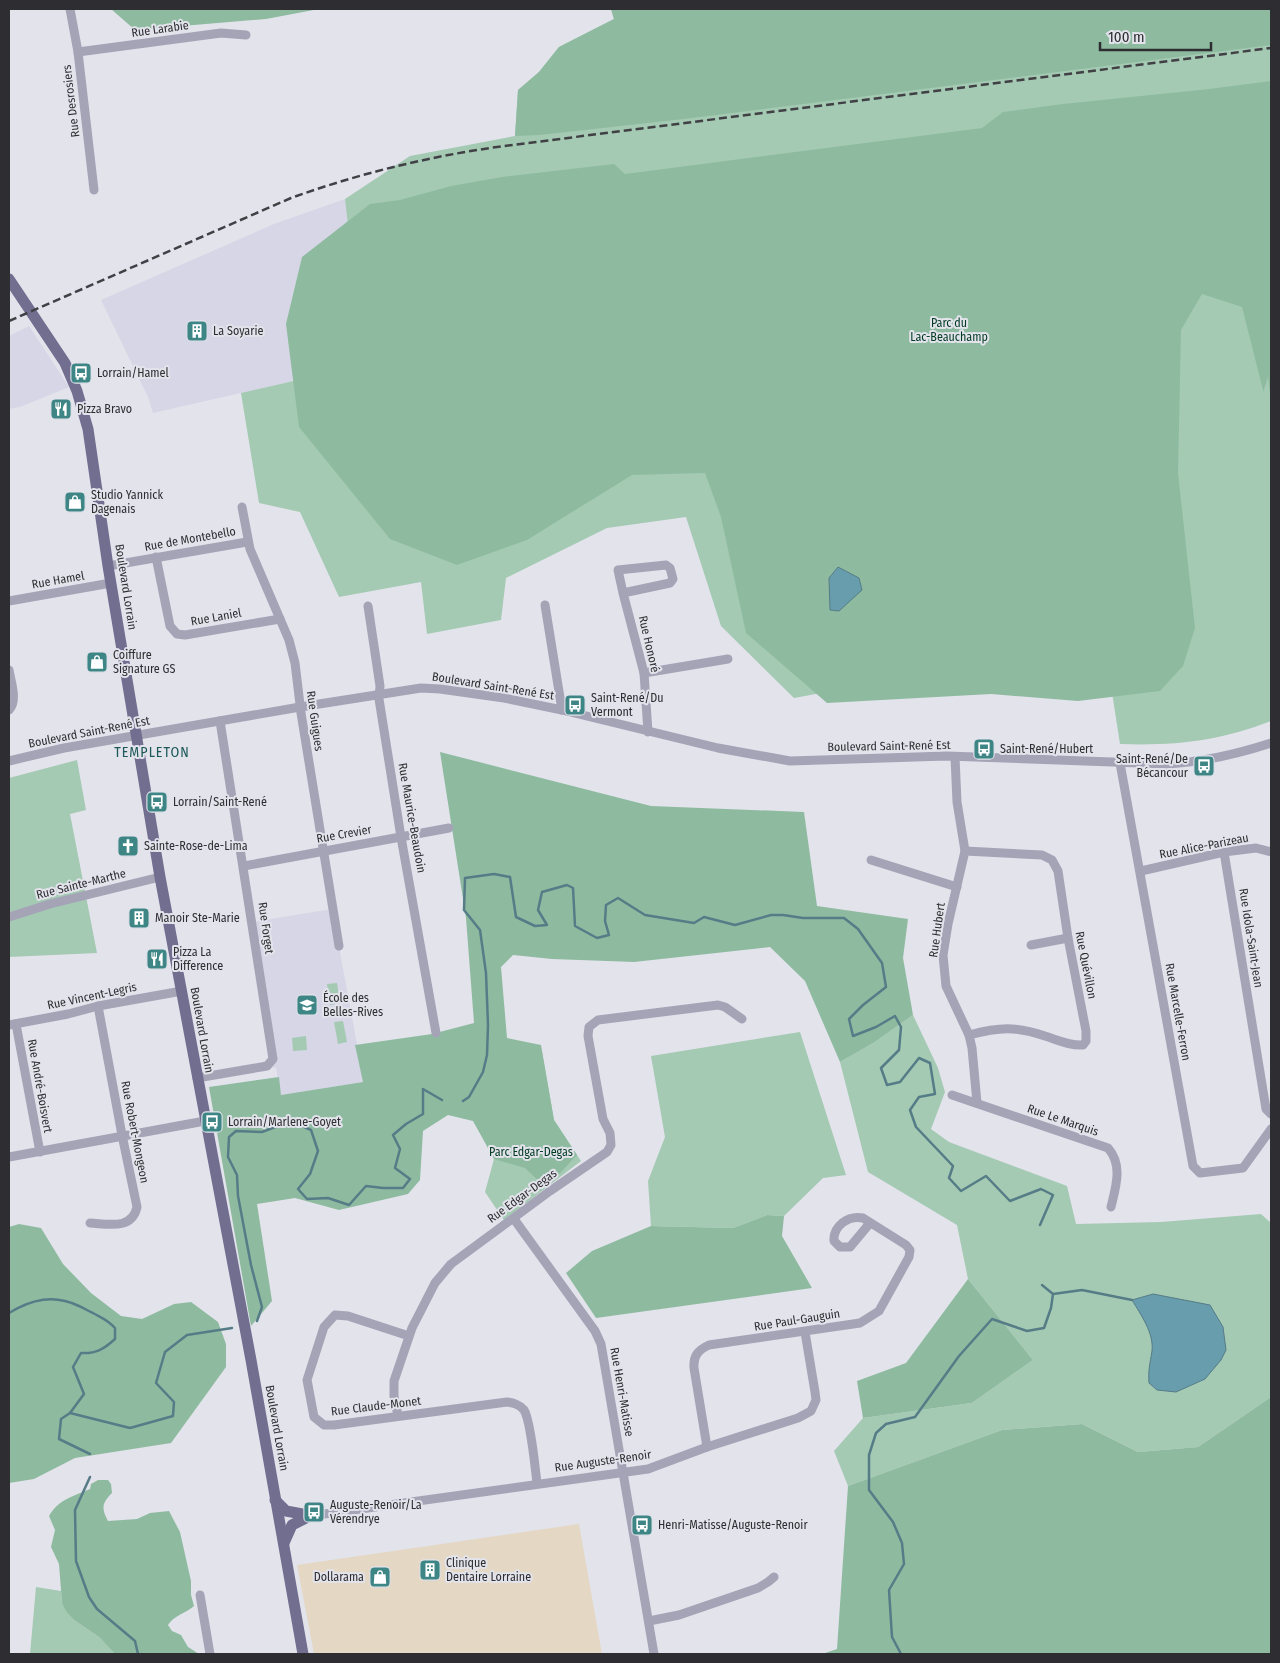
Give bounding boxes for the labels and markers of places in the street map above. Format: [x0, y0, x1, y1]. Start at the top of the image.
building icon: La Soyarie [185, 319, 209, 343]
place label: La Soyarie [213, 324, 263, 338]
bus stop icon: Lorrain/Hamel [69, 361, 93, 385]
place label: Lorrain/Hamel [97, 366, 169, 380]
restaurant icon: Pizza Bravo [49, 397, 73, 421]
place label: Pizza Bravo [77, 402, 132, 416]
place label: Studio Yannick Dagenais [91, 488, 163, 516]
shop icon: Studio Yannick Dagenais [63, 490, 87, 514]
place label: Coiffure Signature GS [113, 648, 175, 676]
shop icon: Coiffure Signature GS [85, 650, 109, 674]
place label: Saint-René/Du Vermont [591, 691, 663, 719]
bus stop icon: Saint-René/Du Vermont [563, 693, 587, 717]
bus stop icon: Saint-René/Hubert [972, 737, 996, 761]
place label: Saint-René/Hubert [1000, 742, 1093, 756]
place label: Saint-René/De Bécancour [1116, 752, 1189, 780]
bus stop icon: Saint-René/De Bécancour [1192, 754, 1216, 778]
bus stop icon: Lorrain/Saint-René [145, 790, 169, 814]
place label: Lorrain/Saint-René [173, 795, 267, 809]
church icon: Sainte-Rose-de-Lima [116, 834, 140, 858]
place label: Sainte-Rose-de-Lima [144, 839, 248, 853]
building icon: Manoir Ste-Marie [127, 906, 151, 930]
place label: Manoir Ste-Marie [155, 911, 240, 925]
place label: Pizza La Difference [173, 945, 223, 973]
restaurant icon: Pizza La Difference [145, 947, 169, 971]
place label: École des Belles-Rives [323, 990, 383, 1019]
school or university icon: École des Belles-Rives [295, 993, 319, 1017]
bus stop icon: Lorrain/Marlene-Goyet [200, 1110, 224, 1134]
place label: Lorrain/Marlene-Goyet [228, 1115, 341, 1129]
place label: Auguste-Renoir/La Vérendrye [330, 1498, 422, 1526]
bus stop icon: Auguste-Renoir/La Vérendrye [302, 1500, 326, 1524]
bus stop icon: Henri-Matisse/Auguste-Renoir [630, 1513, 654, 1537]
place label: Henri-Matisse/Auguste-Renoir [658, 1518, 808, 1532]
place label: Clinique Dentaire Lorraine [446, 1556, 531, 1584]
building icon: Clinique Dentaire Lorraine [418, 1558, 442, 1582]
shop icon: Dollarama [368, 1565, 392, 1589]
place label: Dollarama [314, 1570, 364, 1584]

